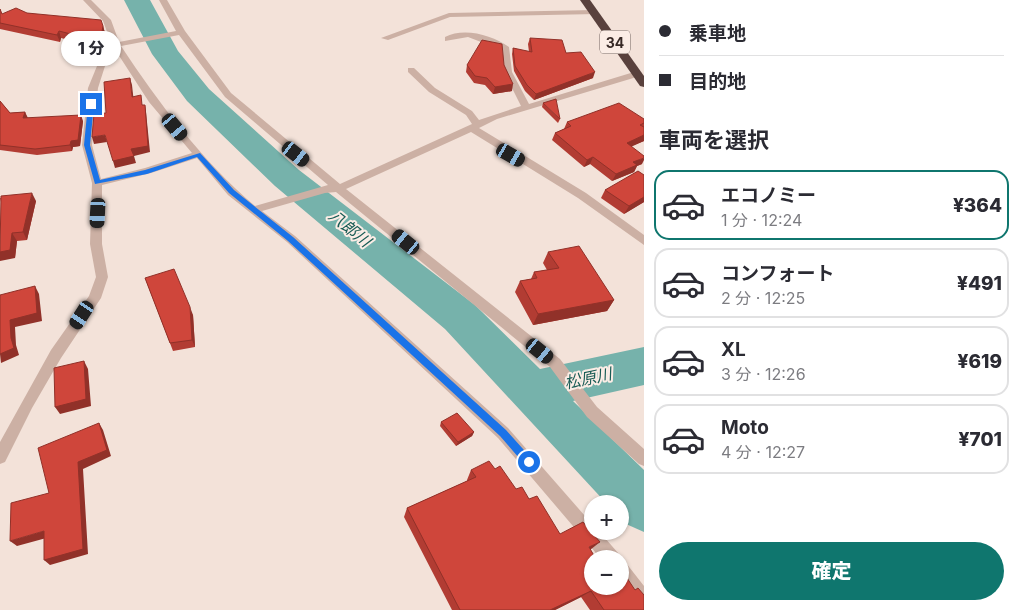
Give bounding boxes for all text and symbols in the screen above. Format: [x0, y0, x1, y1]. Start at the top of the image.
text: 乗車地 [689, 22, 746, 45]
road number: 34 [600, 31, 630, 54]
callout: 1 分 [61, 32, 121, 66]
text: 1 分 [78, 38, 104, 58]
text: 目的地 [689, 70, 746, 93]
route end [80, 93, 102, 115]
car [159, 111, 190, 143]
text: 車両を選択 [659, 127, 769, 153]
car [279, 139, 312, 169]
car [494, 141, 527, 169]
icon: car [661, 183, 706, 228]
text: エコノミー [721, 184, 816, 207]
text: ¥364 [953, 194, 1002, 217]
car [89, 198, 106, 228]
water label: 八郎川 [325, 205, 376, 252]
text: 1 分 · 12:24 [721, 210, 802, 230]
car [389, 227, 422, 257]
icon: car [661, 261, 706, 306]
text: コンフォート [721, 262, 834, 285]
text: ¥491 [957, 272, 1002, 295]
text: 2 分 · 12:25 [721, 288, 805, 308]
car [67, 298, 96, 332]
car [523, 336, 556, 366]
text: XL [721, 338, 746, 361]
icon: car [661, 339, 706, 384]
text: ¥619 [957, 350, 1002, 373]
water label: 松原川 [562, 363, 616, 393]
text: 3 分 · 12:26 [721, 364, 806, 384]
text: Moto [721, 416, 769, 439]
icon: car [661, 417, 706, 462]
text: ¥701 [959, 428, 1002, 451]
text: 4 分 · 12:27 [721, 442, 805, 462]
route start [518, 451, 540, 473]
map controls [584, 495, 629, 595]
button: + [584, 495, 629, 540]
button: 確定 [659, 542, 1004, 600]
button: − [584, 550, 629, 595]

